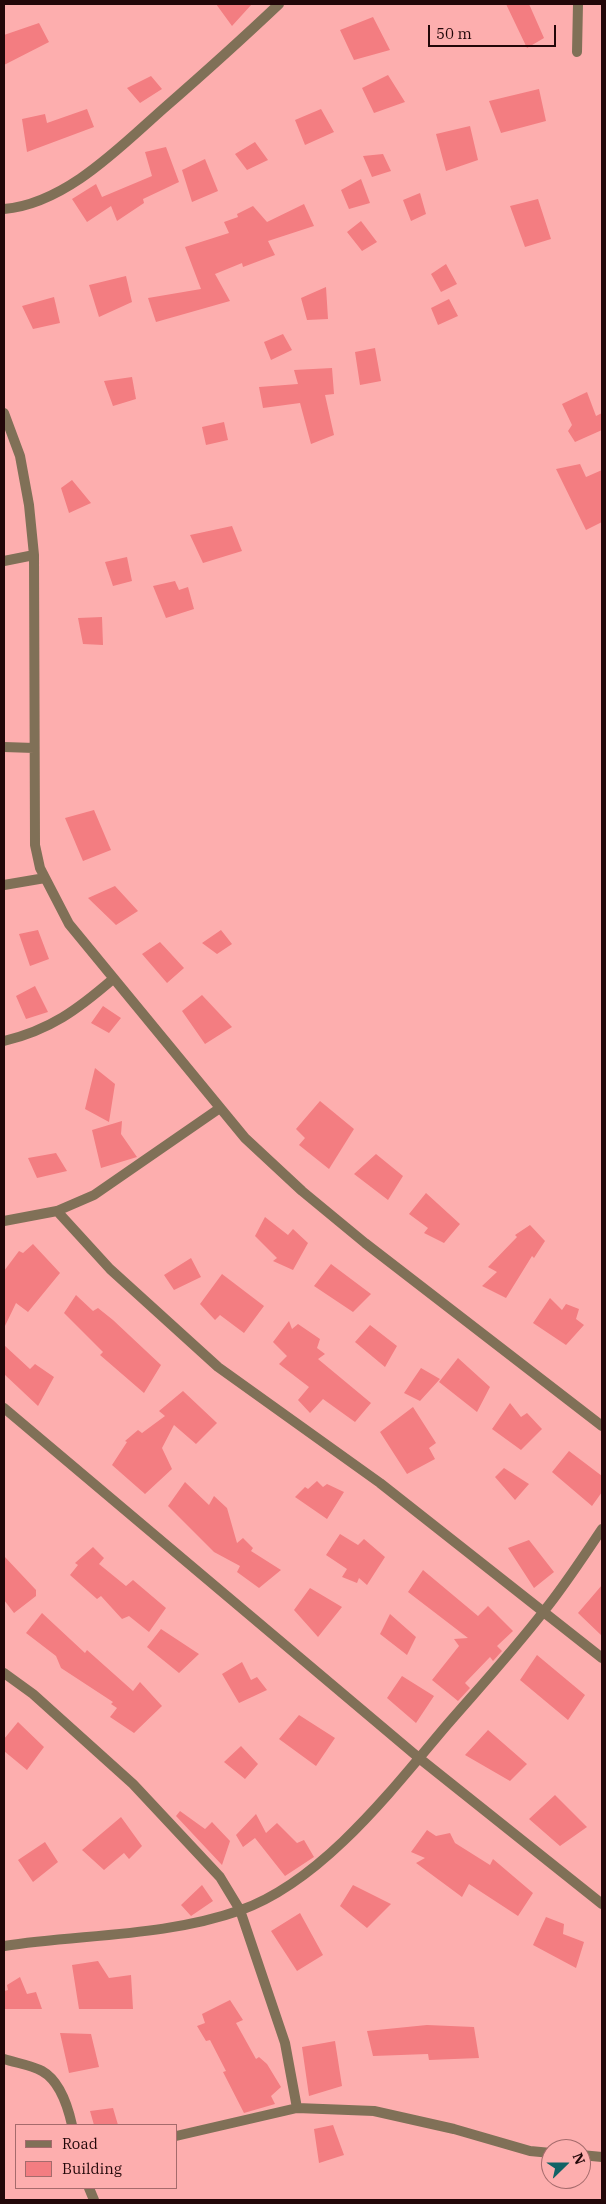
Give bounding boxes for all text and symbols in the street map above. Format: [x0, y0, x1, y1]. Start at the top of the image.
scale bar [431, 15, 558, 47]
text: 50 m [436, 24, 472, 43]
legend [15, 2124, 178, 2189]
text: Road [62, 2134, 98, 2153]
north arrow [541, 2139, 591, 2189]
text: N [569, 2150, 589, 2167]
text: Building [62, 2159, 122, 2178]

